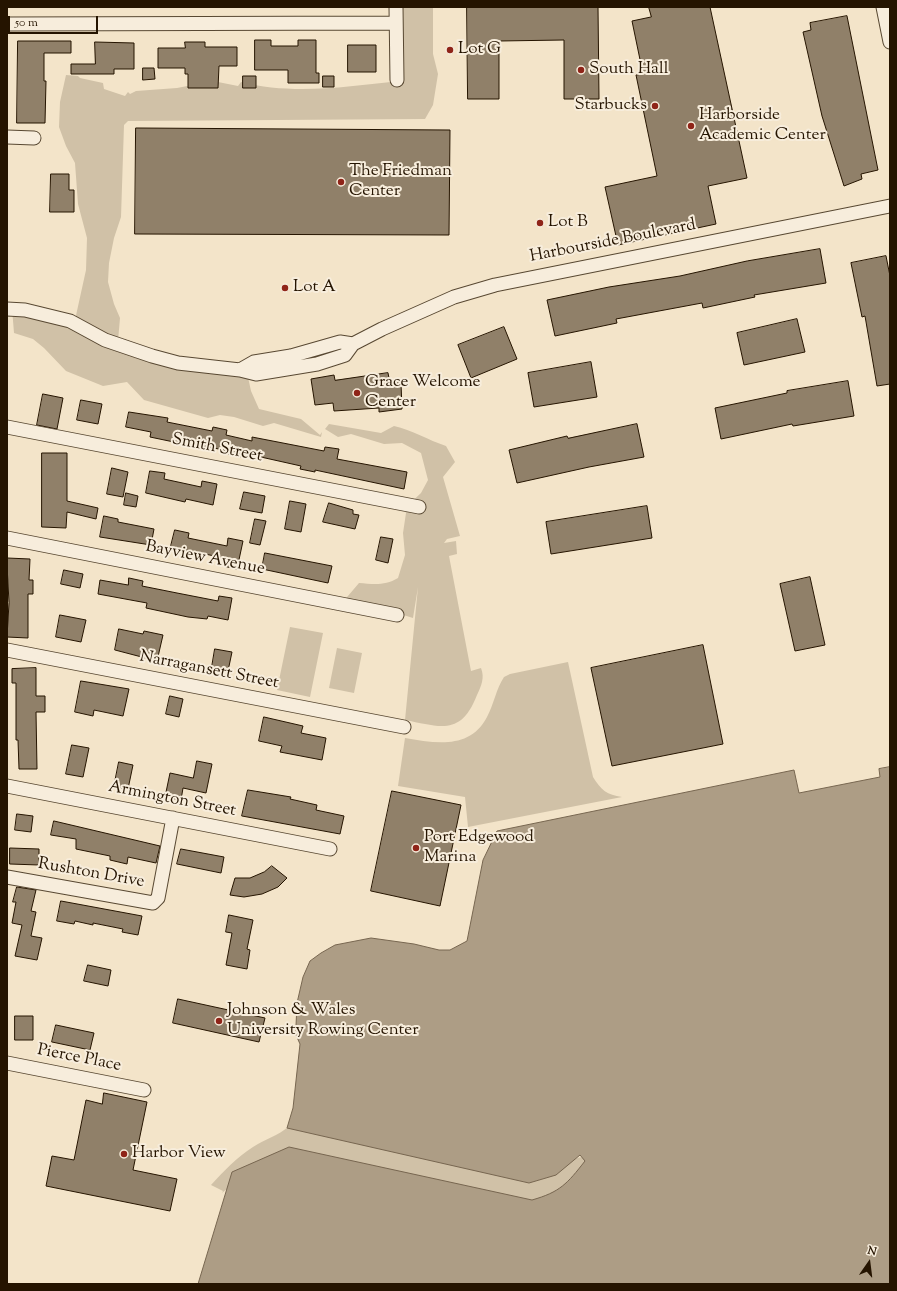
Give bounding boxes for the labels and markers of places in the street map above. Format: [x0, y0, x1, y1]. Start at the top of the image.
place label: Lot G [458, 40, 501, 60]
marker: Lot G [445, 45, 455, 55]
place label: South Hall [589, 60, 668, 80]
marker: South Hall [576, 65, 586, 75]
place label: Starbucks [575, 96, 647, 116]
marker: Starbucks [650, 101, 660, 111]
place label: Harborside Academic Center [699, 106, 826, 146]
marker: Harborside Academic Center [686, 121, 696, 131]
place label: The Friedman Center [349, 162, 452, 202]
marker: The Friedman Center [336, 177, 346, 187]
place label: Lot B [548, 213, 588, 233]
marker: Lot B [535, 218, 545, 228]
place label: Lot A [293, 278, 336, 298]
marker: Lot A [280, 283, 290, 293]
place label: Grace Welcome Center [365, 373, 481, 413]
marker: Grace Welcome Center [352, 388, 362, 398]
place label: Port Edgewood Marina [424, 828, 534, 868]
marker: Port Edgewood Marina [411, 843, 421, 853]
place label: Johnson & Wales University Rowing Center [227, 1001, 419, 1041]
marker: Johnson & Wales University Rowing Center [214, 1016, 224, 1026]
place label: Harbor View [132, 1144, 226, 1164]
marker: Harbor View [119, 1149, 129, 1159]

